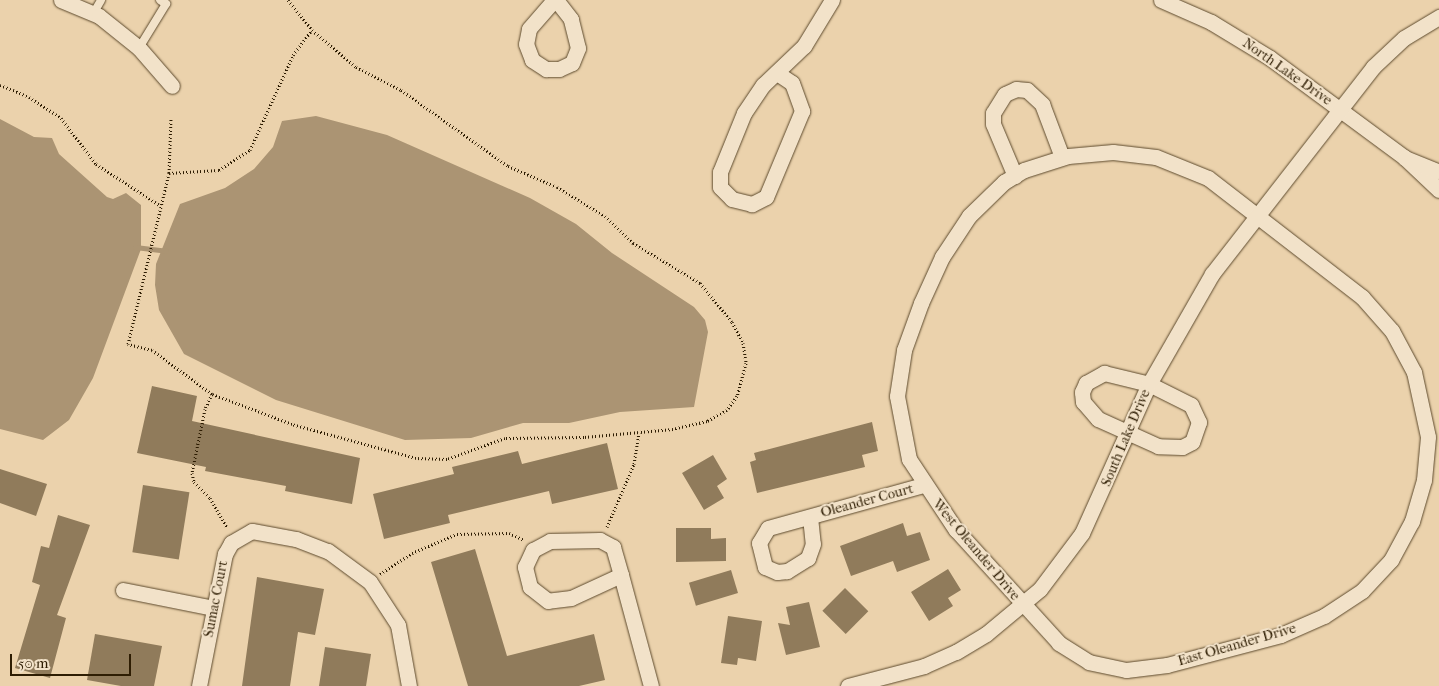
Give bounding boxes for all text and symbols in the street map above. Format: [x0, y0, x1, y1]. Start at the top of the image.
street label: North Lake Drive [1239, 35, 1335, 109]
street label: South Lake Drive [1098, 387, 1154, 489]
street label: Oleander Court [819, 481, 915, 521]
street label: West Oleander Drive [929, 496, 1023, 604]
street label: Sumac Court [200, 559, 232, 639]
street label: East Oleander Drive [1176, 620, 1298, 670]
scale bar [12, 644, 134, 676]
text: 50 m [18, 654, 48, 672]

